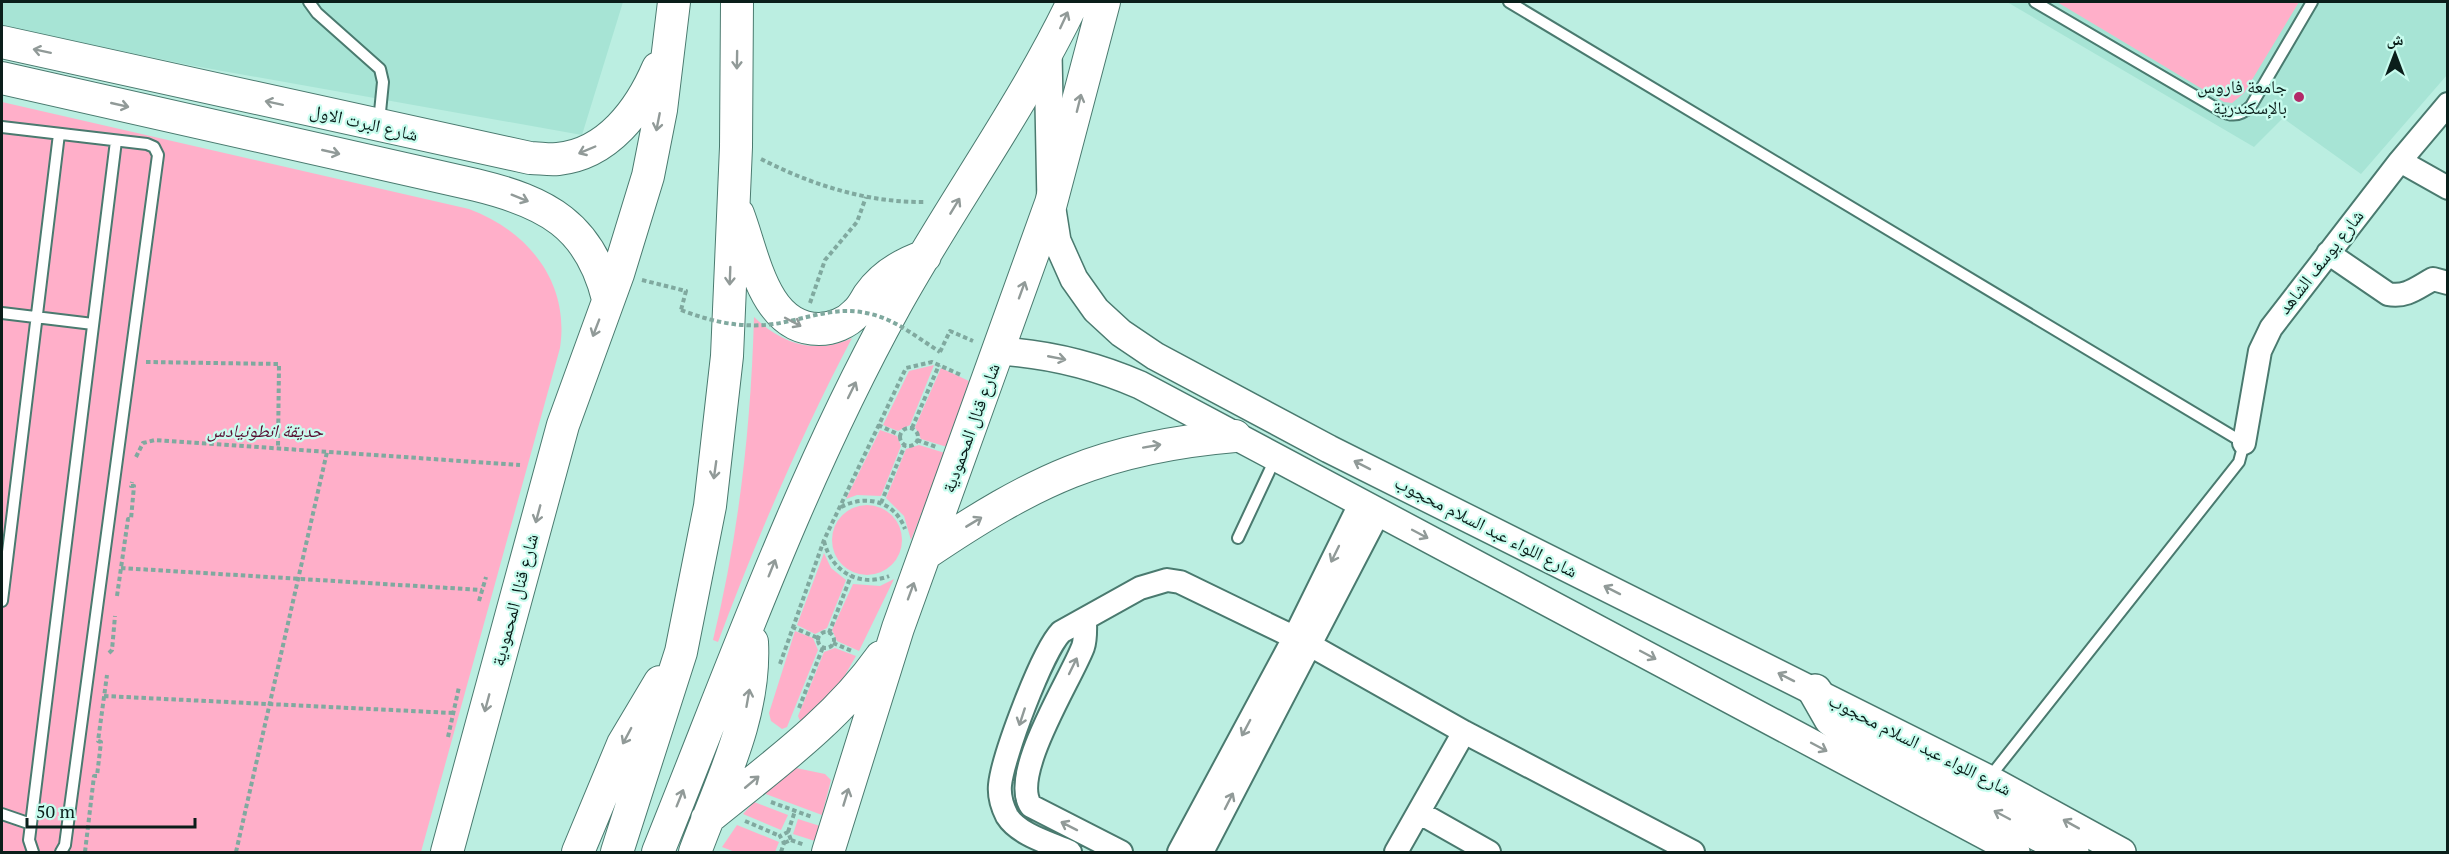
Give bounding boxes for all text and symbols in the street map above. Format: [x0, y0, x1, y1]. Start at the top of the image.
one-way arrow [1059, 11, 1071, 29]
north arrow [2365, 24, 2425, 84]
text: ش [2387, 28, 2404, 50]
one-way arrow [33, 45, 52, 57]
one-way arrow [731, 49, 742, 69]
place label: جامعة فاروس بالإسكندرية [2197, 74, 2287, 119]
marker: جامعة فاروس بالإسكندرية [2292, 90, 2306, 104]
one-way arrow [1073, 94, 1085, 113]
one-way arrow [264, 96, 283, 108]
street label: شارع البرت الاول [308, 98, 421, 146]
one-way arrow [110, 99, 129, 111]
one-way arrow [652, 112, 663, 131]
one-way arrow [578, 145, 596, 156]
one-way arrow [321, 146, 340, 158]
one-way arrow [510, 194, 529, 205]
one-way arrow [950, 198, 962, 215]
street label: شارع يوسف الشاهد [2272, 204, 2369, 319]
one-way arrow [724, 266, 736, 286]
one-way arrow [1017, 281, 1028, 299]
one-way arrow [783, 317, 801, 328]
one-way arrow [590, 319, 601, 337]
one-way arrow [1046, 353, 1066, 364]
street label: شارع قنال المحمودية [935, 360, 1005, 496]
one-way arrow [847, 382, 858, 400]
park label: حديقة انطونيادس [207, 418, 324, 442]
one-way arrow [1142, 440, 1161, 451]
one-way arrow [1354, 459, 1371, 471]
one-way arrow [709, 460, 720, 480]
street label: شارع اللواء عبد السلام محجوب [1391, 470, 1582, 584]
one-way arrow [532, 504, 543, 523]
one-way arrow [965, 515, 982, 527]
one-way arrow [1411, 528, 1428, 540]
street label: شارع قنال المحمودية [485, 531, 543, 669]
one-way arrow [1329, 545, 1340, 563]
one-way arrow [767, 559, 778, 578]
one-way arrow [907, 582, 918, 601]
one-way arrow [1603, 584, 1621, 595]
one-way arrow [1638, 650, 1656, 661]
one-way arrow [1068, 657, 1080, 675]
one-way arrow [1778, 671, 1795, 683]
street label: شارع اللواء عبد السلام محجوب [1825, 688, 2016, 802]
one-way arrow [743, 689, 754, 708]
one-way arrow [481, 693, 493, 712]
one-way arrow [1015, 707, 1026, 726]
one-way arrow [1240, 718, 1251, 736]
one-way arrow [621, 727, 633, 745]
one-way arrow [1810, 742, 1828, 753]
one-way arrow [744, 775, 759, 789]
one-way arrow [841, 788, 852, 807]
one-way arrow [675, 790, 686, 808]
scale bar [27, 791, 195, 829]
one-way arrow [1224, 792, 1235, 810]
text: 50 m [36, 799, 76, 823]
one-way arrow [1993, 809, 2011, 820]
one-way arrow [2063, 818, 2080, 830]
one-way arrow [1061, 820, 1079, 831]

